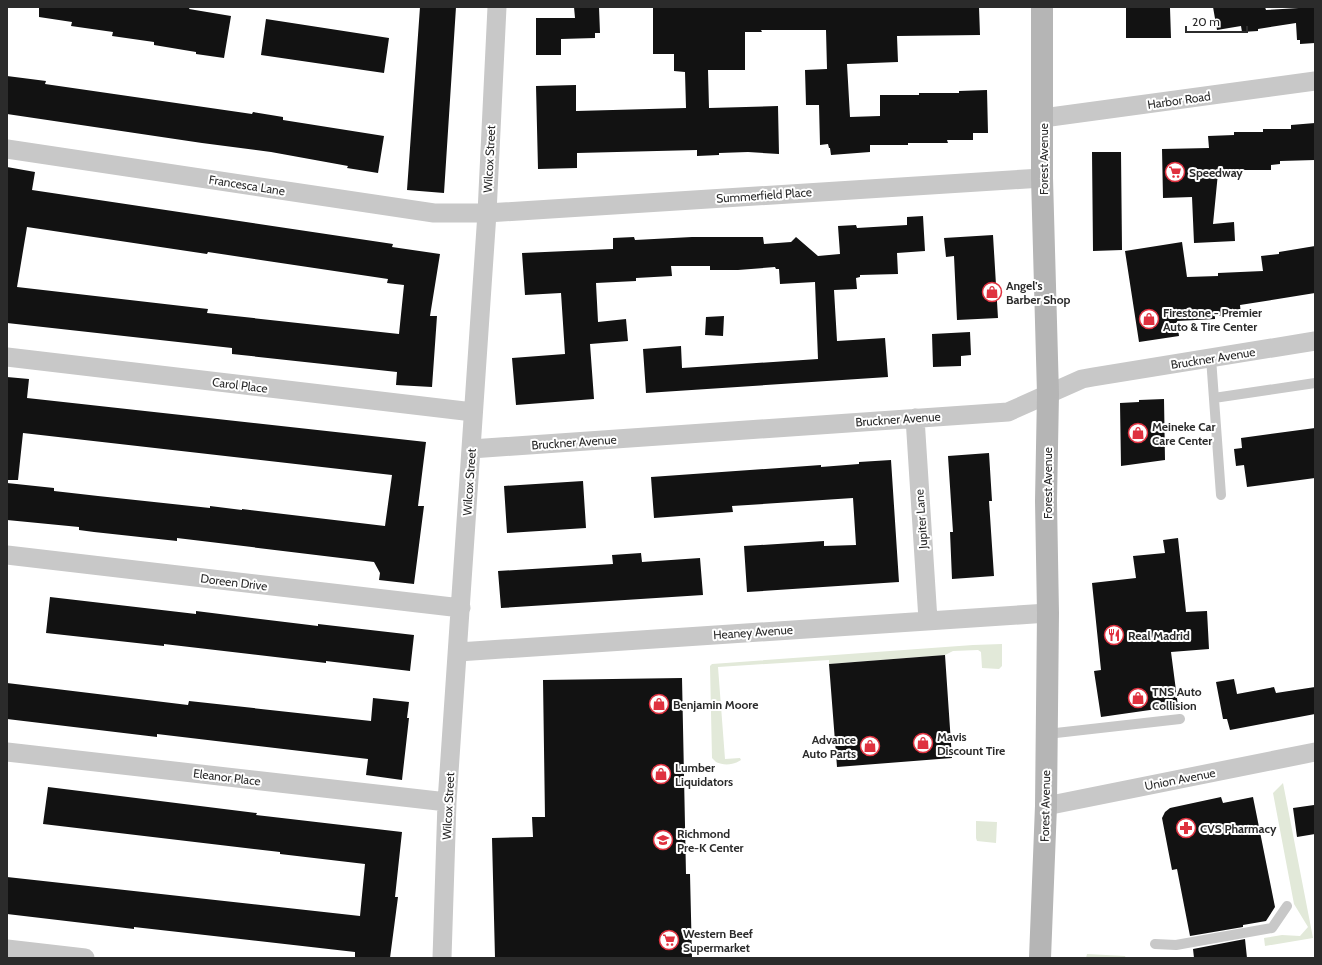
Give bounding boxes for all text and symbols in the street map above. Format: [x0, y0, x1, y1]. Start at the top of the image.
scale bar [1186, 8, 1247, 34]
text: 20 m [1192, 14, 1220, 29]
street label: Harbor Road [1146, 88, 1212, 112]
street label: Forest Avenue [1036, 123, 1051, 195]
street label: Wilcox Street [480, 125, 498, 193]
supermarket icon: Speedway [1164, 161, 1186, 183]
place label: Speedway [1189, 165, 1243, 180]
street label: Francesca Lane [208, 172, 286, 198]
street label: Summerfield Place [716, 184, 812, 206]
place label: Angel's Barber Shop [1006, 278, 1070, 307]
shop icon: Angel's Barber Shop [981, 281, 1003, 303]
place label: Firestone - Premier Auto & Tire Center [1163, 305, 1262, 334]
shop icon: Firestone - Premier Auto & Tire Center [1138, 308, 1160, 330]
street label: Bruckner Avenue [1170, 344, 1256, 372]
street label: Carol Place [211, 374, 269, 396]
street label: Bruckner Avenue [855, 409, 941, 429]
place label: Meineke Car Care Center [1152, 419, 1215, 448]
shop icon: Meineke Car Care Center [1127, 422, 1149, 444]
street label: Bruckner Avenue [531, 432, 617, 452]
street label: Forest Avenue [1040, 447, 1055, 519]
street label: Wilcox Street [459, 448, 479, 516]
street label: Jupiter Lane [911, 489, 931, 550]
street label: Doreen Drive [200, 570, 268, 594]
street label: Heaney Avenue [713, 622, 793, 642]
restaurant icon: Real Madrid [1103, 624, 1125, 646]
place label: Real Madrid [1128, 628, 1190, 643]
place label: TNS Auto Collision [1152, 684, 1202, 713]
shop icon: TNS Auto Collision [1127, 687, 1149, 709]
shop icon: Benjamin Moore [648, 693, 670, 715]
place label: Benjamin Moore [673, 697, 758, 712]
place label: Mavis Discount Tire [937, 729, 1005, 758]
place label: Advance Auto Parts [802, 732, 856, 761]
shop icon: Mavis Discount Tire [912, 732, 934, 754]
shop icon: Advance Auto Parts [859, 735, 881, 757]
place label: Lumber Liquidators [675, 760, 733, 789]
shop icon: Lumber Liquidators [650, 763, 672, 785]
street label: Eleanor Place [192, 765, 262, 789]
street label: Union Avenue [1143, 765, 1217, 793]
street label: Forest Avenue [1037, 770, 1053, 842]
street label: Wilcox Street [439, 772, 457, 840]
pharmacy icon: CVS Pharmacy [1175, 817, 1197, 839]
place label: CVS Pharmacy [1200, 821, 1277, 836]
place label: Richmond Pre-K Center [677, 826, 744, 855]
school or university icon: Richmond Pre-K Center [652, 829, 674, 851]
place label: Western Beef Supermarket [683, 926, 753, 955]
supermarket icon: Western Beef Supermarket [658, 929, 680, 951]

